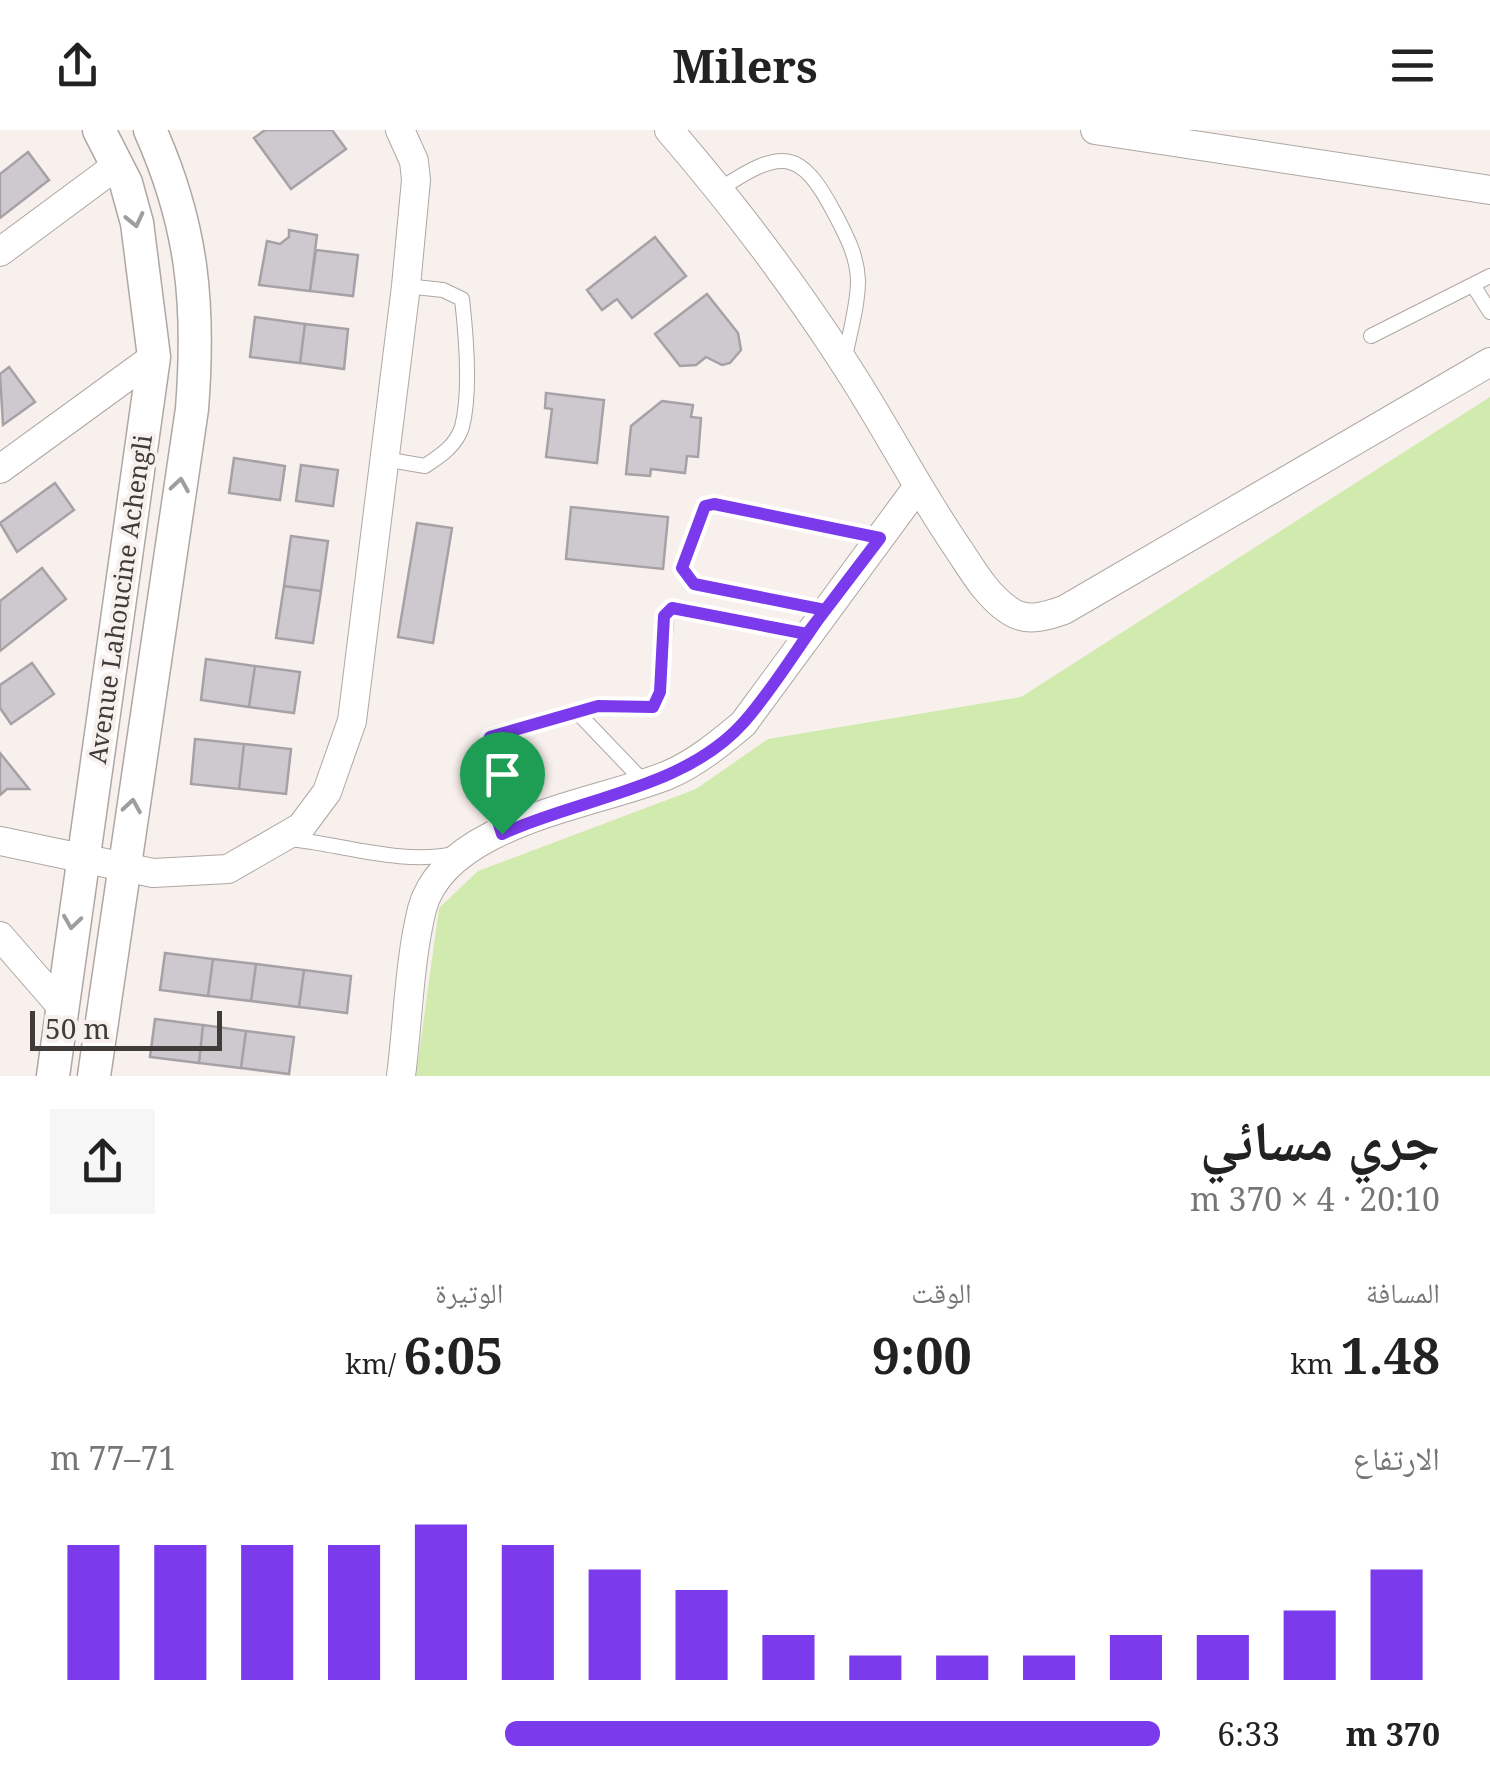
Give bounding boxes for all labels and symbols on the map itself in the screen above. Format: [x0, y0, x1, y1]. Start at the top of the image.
one-way arrow [124, 211, 145, 228]
street label: Avenue Lahoucine Achengli [79, 432, 159, 766]
one-way arrow [169, 476, 190, 493]
pin [460, 732, 545, 835]
one-way arrow [120, 798, 141, 814]
one-way arrow [63, 914, 84, 931]
scale bar [30, 1006, 222, 1050]

